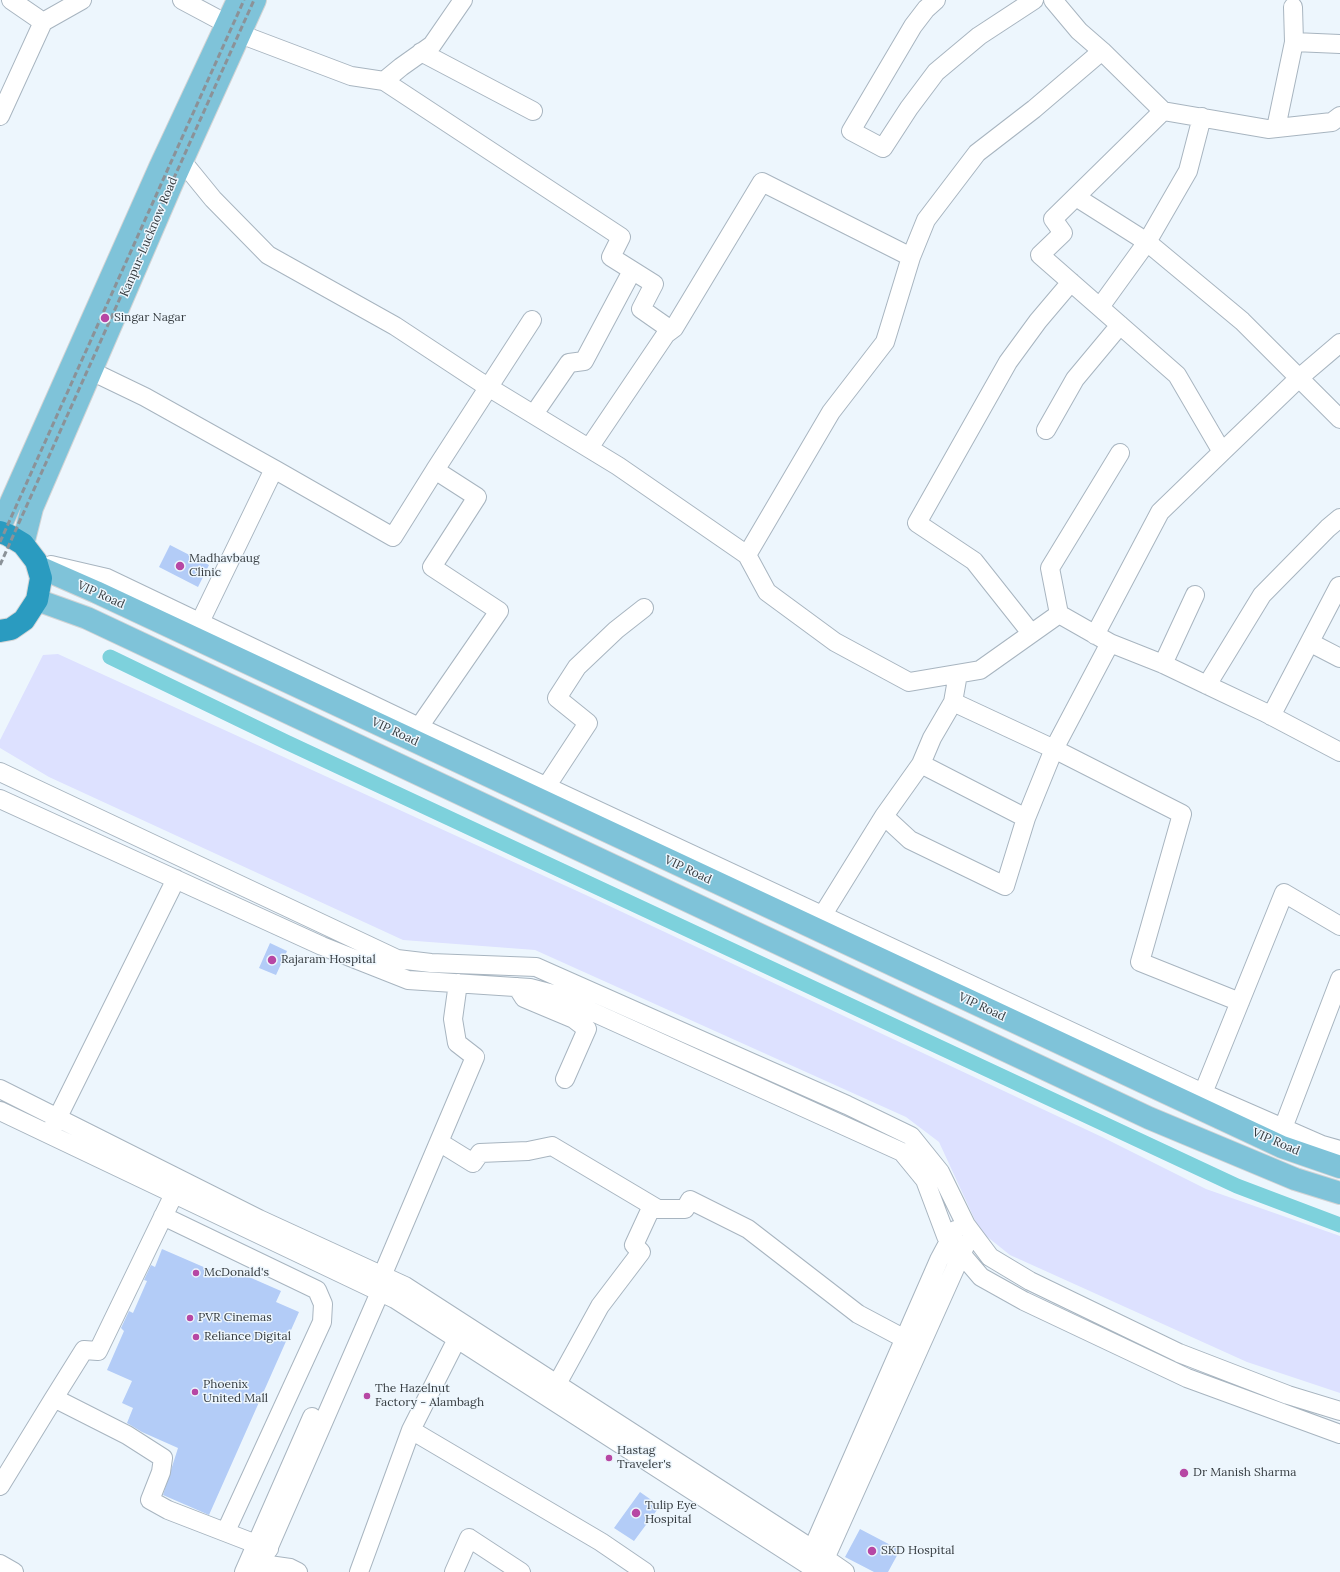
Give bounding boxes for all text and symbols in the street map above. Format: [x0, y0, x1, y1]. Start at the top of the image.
street label: Kanpur-Lucknow Road [117, 175, 181, 299]
place label: Singar Nagar [114, 311, 186, 325]
marker: Singar Nagar [99, 312, 111, 324]
place label: Madhavbaug Clinic [189, 552, 260, 580]
marker: Madhavbaug Clinic [174, 560, 186, 572]
street label: VIP Road [75, 578, 127, 612]
street label: VIP Road [369, 715, 421, 749]
street label: VIP Road [662, 853, 714, 887]
place label: Rajaram Hospital [281, 953, 376, 967]
marker: Rajaram Hospital [266, 954, 278, 966]
street label: VIP Road [956, 990, 1008, 1024]
street label: VIP Road [1250, 1126, 1302, 1158]
place label: McDonald's [204, 1266, 269, 1280]
marker: McDonald's [191, 1268, 201, 1278]
place label: PVR Cinemas [198, 1311, 272, 1325]
marker: PVR Cinemas [185, 1313, 195, 1323]
place label: Reliance Digital [204, 1330, 291, 1344]
marker: Reliance Digital [191, 1332, 201, 1342]
place label: Phoenix United Mall [203, 1378, 268, 1406]
place label: The Hazelnut Factory - Alambagh [375, 1382, 484, 1410]
marker: Phoenix United Mall [190, 1387, 200, 1397]
marker: The Hazelnut Factory - Alambagh [362, 1391, 372, 1401]
place label: Hastag Traveler's [617, 1444, 671, 1472]
marker: Hastag Traveler's [604, 1453, 614, 1463]
place label: Dr Manish Sharma [1193, 1466, 1296, 1480]
marker: Dr Manish Sharma [1178, 1467, 1190, 1479]
place label: Tulip Eye Hospital [645, 1499, 697, 1527]
marker: Tulip Eye Hospital [630, 1507, 642, 1519]
place label: SKD Hospital [881, 1544, 955, 1558]
marker: SKD Hospital [866, 1545, 878, 1557]

